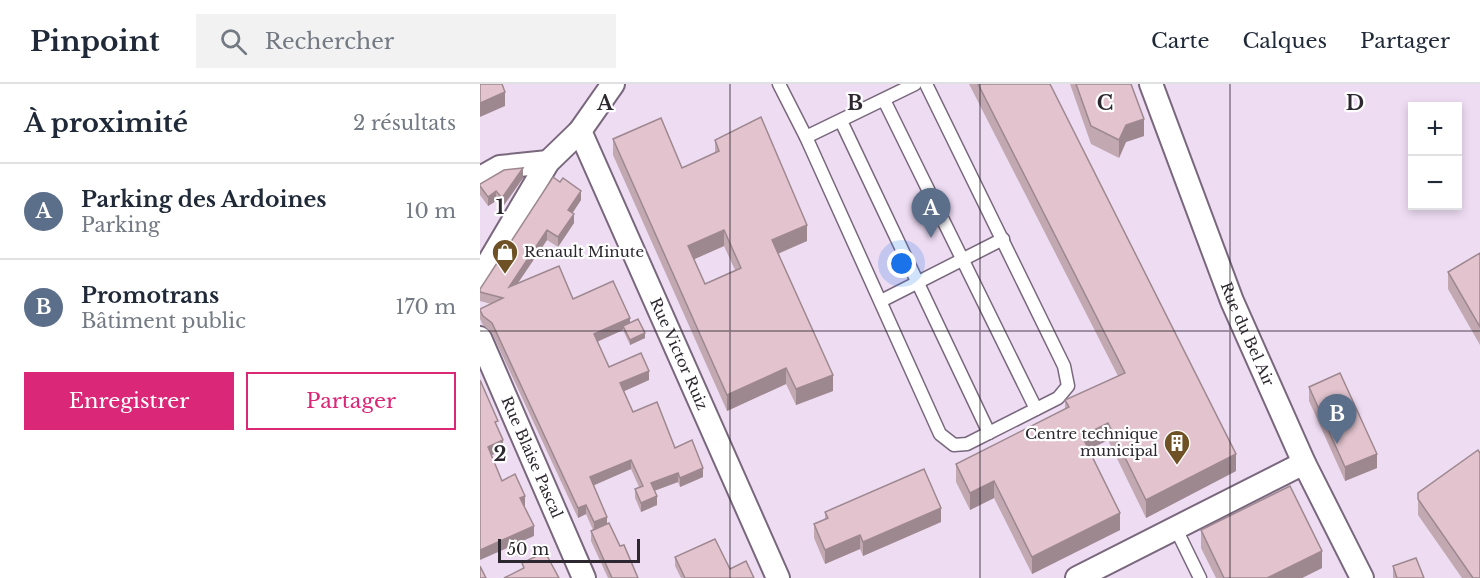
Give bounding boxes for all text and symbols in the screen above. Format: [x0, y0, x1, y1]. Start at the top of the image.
search box [196, 14, 616, 68]
text: Pinpoint [30, 24, 160, 59]
icon: search [217, 25, 250, 58]
text: Rechercher [265, 28, 394, 55]
text: Carte [1151, 28, 1209, 54]
text: Calques [1242, 28, 1327, 54]
text: Partager [1360, 28, 1450, 54]
text: A [596, 91, 614, 115]
text: B [847, 91, 863, 115]
text: C [1097, 91, 1113, 115]
text: D [1346, 91, 1364, 115]
map controls [1408, 102, 1462, 210]
button: + [1408, 102, 1462, 156]
text: À proximité [24, 107, 188, 139]
text: 2 résultats [353, 111, 456, 135]
button: − [1408, 156, 1462, 210]
text: Parking des Ardoines [81, 186, 327, 213]
pin: A [912, 188, 950, 238]
text: 1 [496, 195, 505, 219]
text: A [35, 199, 52, 223]
text: 10 m [406, 199, 456, 223]
text: Parking [81, 213, 160, 237]
shop icon: Renault Minute [490, 237, 520, 275]
place label: Renault Minute [524, 242, 644, 261]
your location [887, 249, 916, 278]
street label: Rue du Bel Air [1217, 279, 1279, 390]
text: Promotrans [81, 282, 219, 309]
text: B [36, 295, 51, 319]
text: 170 m [396, 295, 456, 319]
street label: Rue Victor Ruiz [646, 295, 712, 413]
text: Bâtiment public [81, 309, 246, 333]
button: Enregistrer [24, 372, 234, 430]
button: Partager [246, 372, 456, 430]
street label: Rue Blaise Pascal [497, 393, 567, 521]
pin: B [1318, 394, 1356, 444]
place label: Centre technique municipal [1025, 424, 1158, 460]
building icon: Centre technique municipal [1162, 428, 1192, 466]
text: 2 [493, 442, 507, 466]
scale bar [498, 536, 640, 564]
text: 50 m [507, 539, 549, 559]

